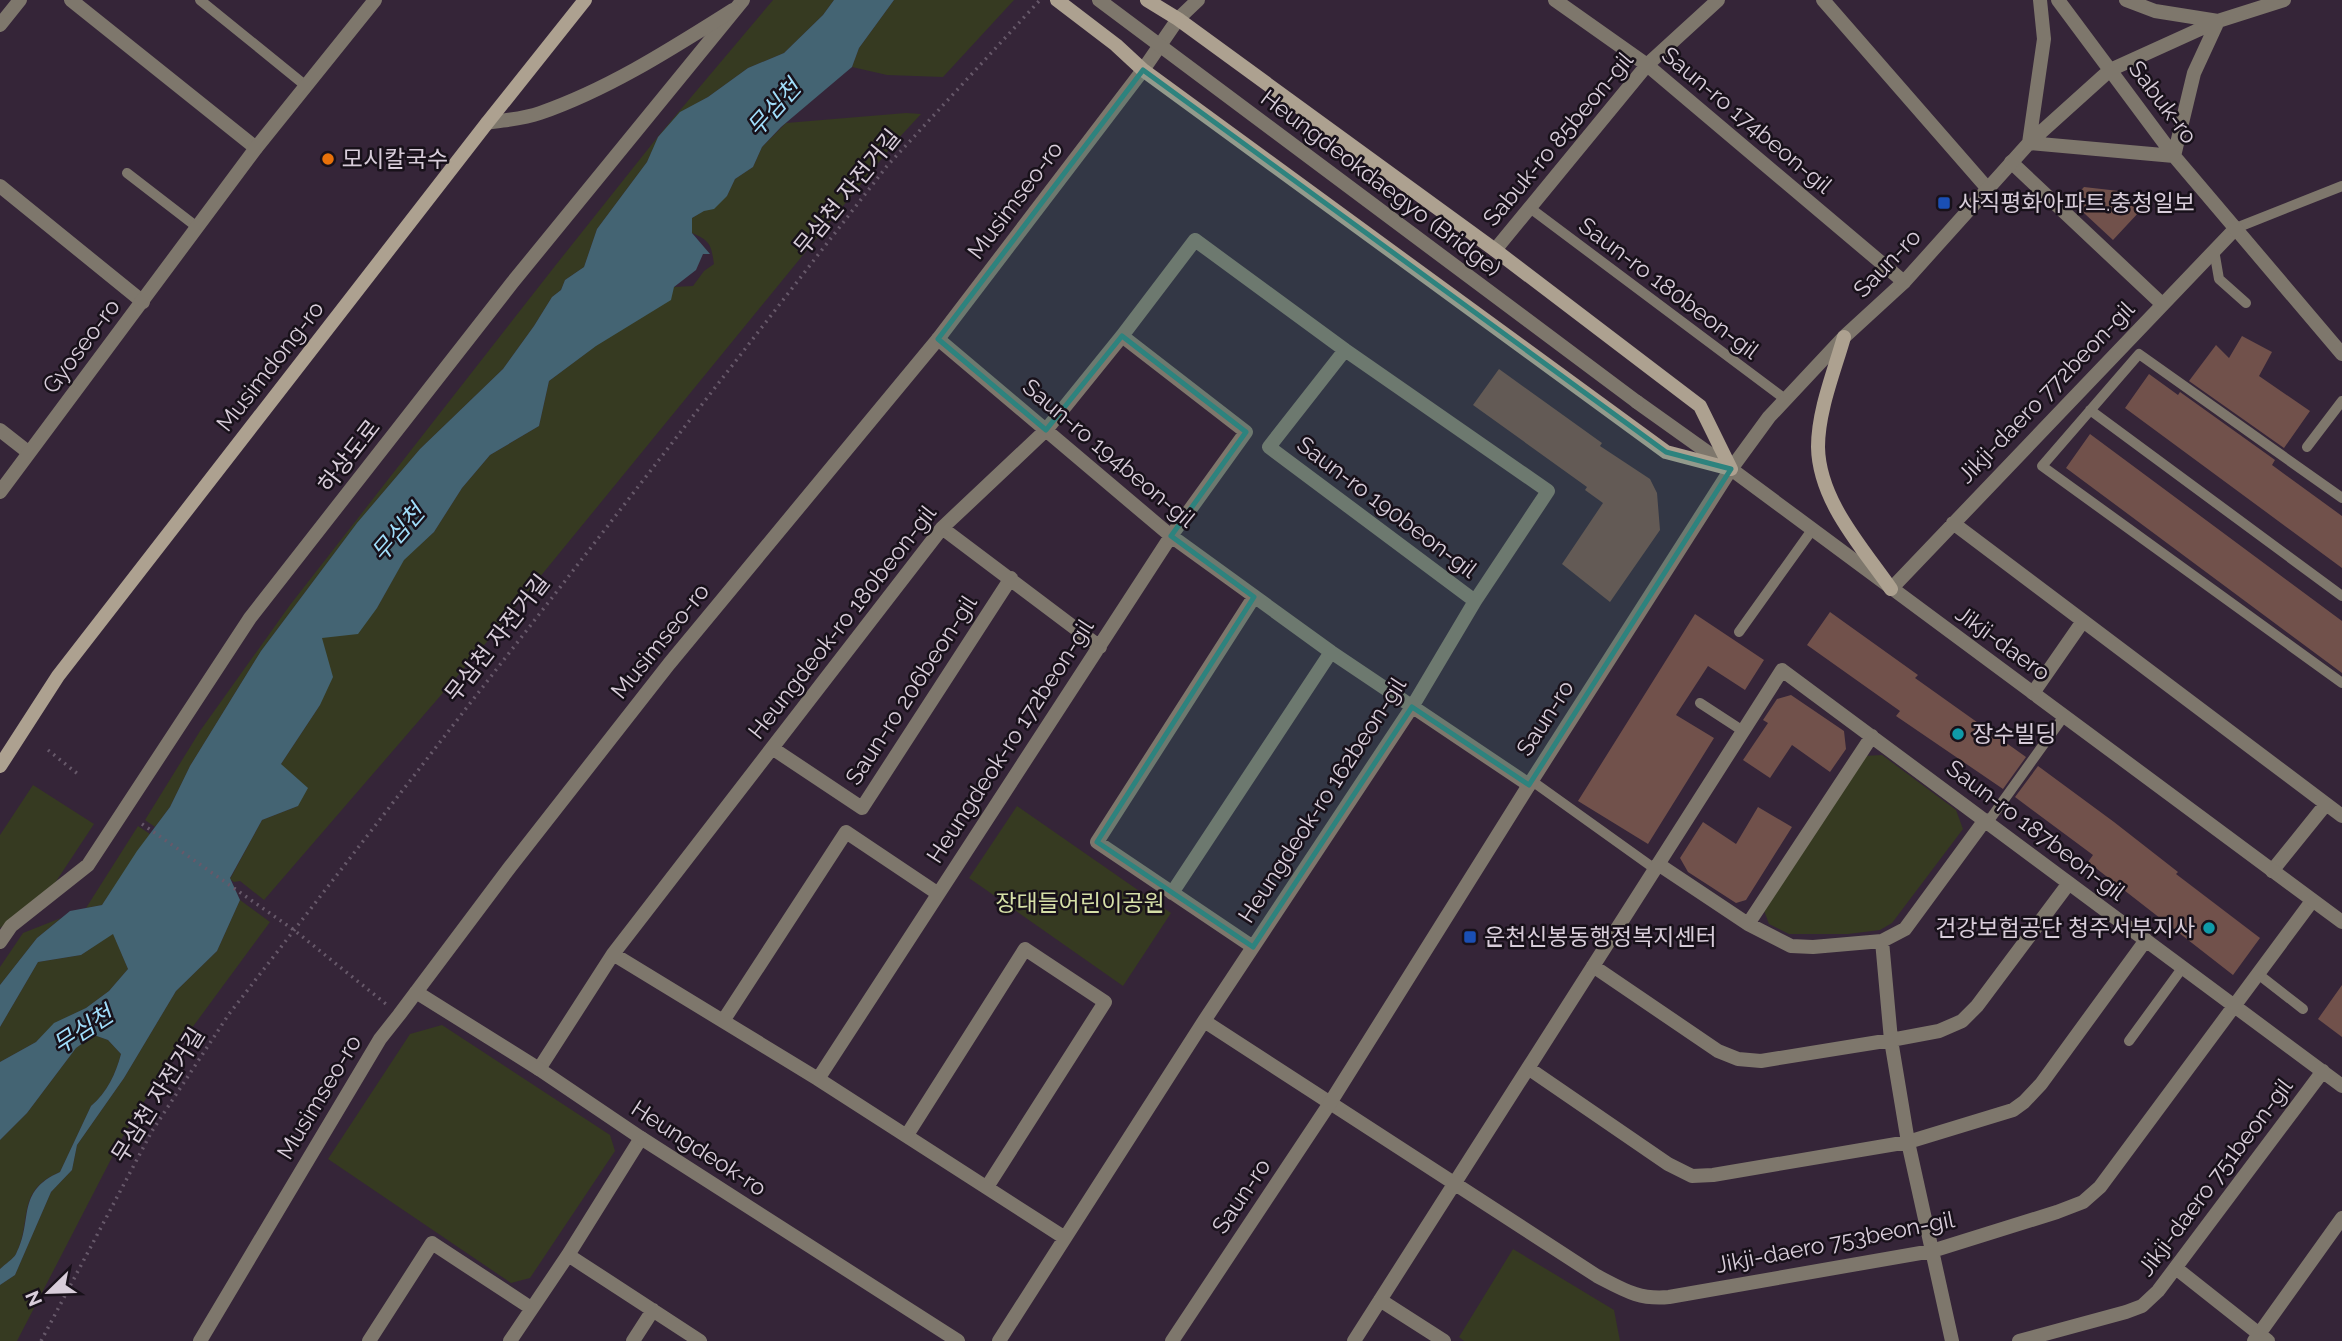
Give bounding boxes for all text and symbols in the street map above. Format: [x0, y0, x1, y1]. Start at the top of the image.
street label: Saun-ro 174beon-gil [1657, 41, 1838, 199]
street label: Sabuk-ro 85beon-gil [1477, 46, 1639, 231]
street label: Sabuk-ro [2124, 55, 2203, 148]
water label: 무심천 [741, 71, 809, 142]
street label: Heungdeokdaegyo (Bridge) [1256, 84, 1507, 282]
street label: 무심천 자전거길 [788, 123, 906, 260]
street label: Musimseo-ro [962, 135, 1068, 264]
place label: 모시칼국수 [342, 145, 448, 172]
marker: 모시칼국수 [320, 151, 336, 167]
place label: 사직평화아파트.충청일보 [1958, 189, 2195, 216]
marker: 사직평화아파트.충청일보 [1936, 195, 1952, 211]
street label: Saun-ro 180beon-gil [1574, 211, 1765, 364]
street label: Saun-ro [1848, 223, 1926, 302]
street label: Gyoseo-ro [36, 293, 125, 398]
street label: Musimdong-ro [210, 295, 329, 436]
street label: Jikji-daero 772beon-gil [1952, 295, 2140, 488]
street label: Saun-ro 194beon-gil [1018, 373, 1201, 533]
street label: 하상도로 [312, 414, 385, 497]
street label: Saun-ro 190beon-gil [1292, 430, 1483, 583]
water label: 무심천 [365, 496, 432, 567]
street label: Heungdeok-ro 180beon-gil [742, 499, 942, 744]
street label: 무심천 자전거길 [439, 569, 555, 707]
street label: Musimseo-ro [605, 578, 714, 704]
street label: Saun-ro 206beon-gil [839, 589, 982, 790]
street label: Jikji-daero [1951, 599, 2056, 686]
street label: Heungdeok-ro 172beon-gil [921, 613, 1099, 868]
street label: Heungdeok-ro 162beon-gil [1232, 671, 1411, 927]
street label: Saun-ro [1510, 675, 1579, 761]
place label: 장수빌딩 [1972, 720, 2057, 747]
marker: 장수빌딩 [1950, 726, 1966, 742]
street label: Saun-ro 187beon-gil [1942, 754, 2131, 906]
park label: 장대들어린이공원 [995, 889, 1165, 916]
place label: 건강보험공단 청주서부지사 [1935, 914, 2195, 941]
marker: 건강보험공단 청주서부지사 [2201, 920, 2217, 936]
place label: 운천신봉동행정복지센터 [1484, 923, 1717, 950]
marker: 운천신봉동행정복지센터 [1462, 929, 1478, 945]
water label: 무심천 [47, 998, 121, 1060]
street label: 무심천 자전거길 [105, 1022, 210, 1167]
street label: Musimseo-ro [271, 1030, 366, 1164]
street label: Jikji-daero 751beon-gil [2132, 1072, 2298, 1281]
street label: Heungdeok-ro [627, 1094, 772, 1201]
street label: Saun-ro [1206, 1153, 1275, 1238]
street label: Jikji-daero 753beon-gil [1713, 1205, 1957, 1278]
north arrow [14, 1257, 84, 1327]
text: N [20, 1288, 46, 1310]

